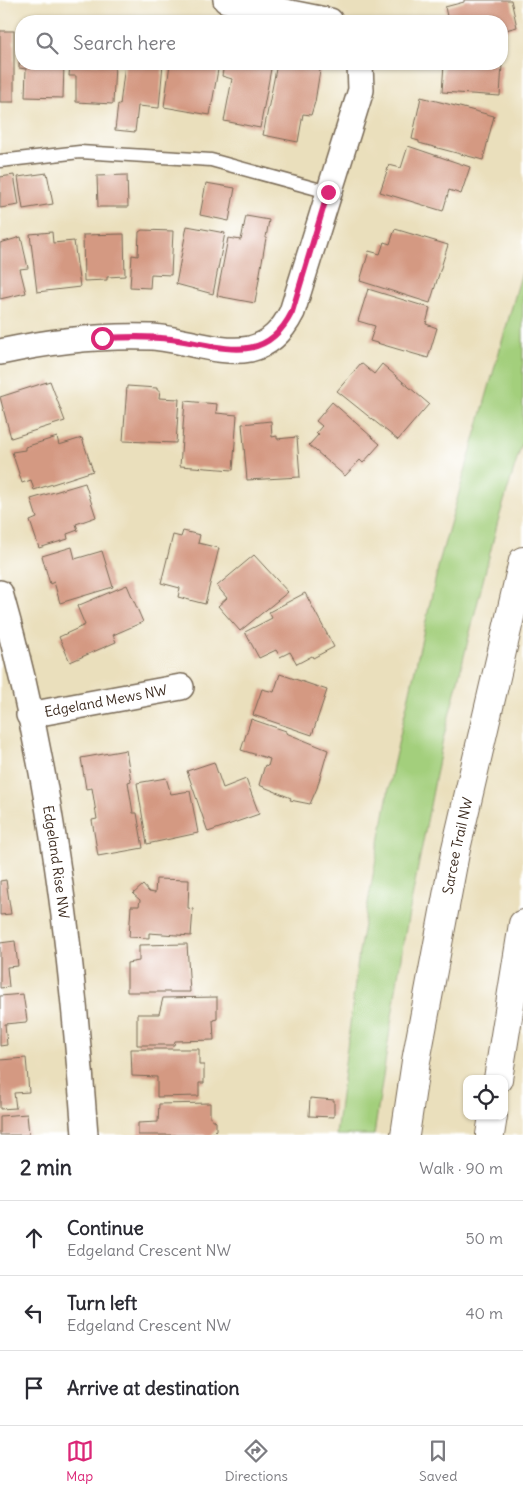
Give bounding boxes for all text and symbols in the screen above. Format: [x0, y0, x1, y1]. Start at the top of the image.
search box [15, 15, 508, 70]
icon: search [33, 29, 61, 57]
text: Search here [73, 31, 176, 55]
route end [317, 181, 340, 204]
route start [91, 327, 114, 350]
street label: Edgeland Mews NW [43, 681, 169, 721]
street label: Sarcee Trail NW [438, 795, 477, 896]
street label: Edgeland Rise NW [39, 804, 73, 920]
map controls [463, 1075, 508, 1120]
button: locate [463, 1075, 508, 1120]
text: 2 min [20, 1154, 72, 1181]
text: Walk · 90 m [419, 1158, 503, 1178]
text: Continue [67, 1216, 144, 1240]
icon: ahead [20, 1224, 48, 1252]
text: 50 m [465, 1228, 503, 1248]
text: Edgeland Crescent NW [67, 1240, 231, 1260]
text: Turn left [67, 1291, 137, 1315]
icon: left [20, 1299, 48, 1327]
text: 40 m [465, 1303, 503, 1323]
text: Edgeland Crescent NW [67, 1315, 231, 1335]
icon: arrive [20, 1374, 48, 1402]
text: Arrive at destination [67, 1376, 240, 1400]
tab: Map [66, 1437, 94, 1485]
tab: Directions [225, 1437, 288, 1485]
tab: Saved [419, 1437, 457, 1485]

